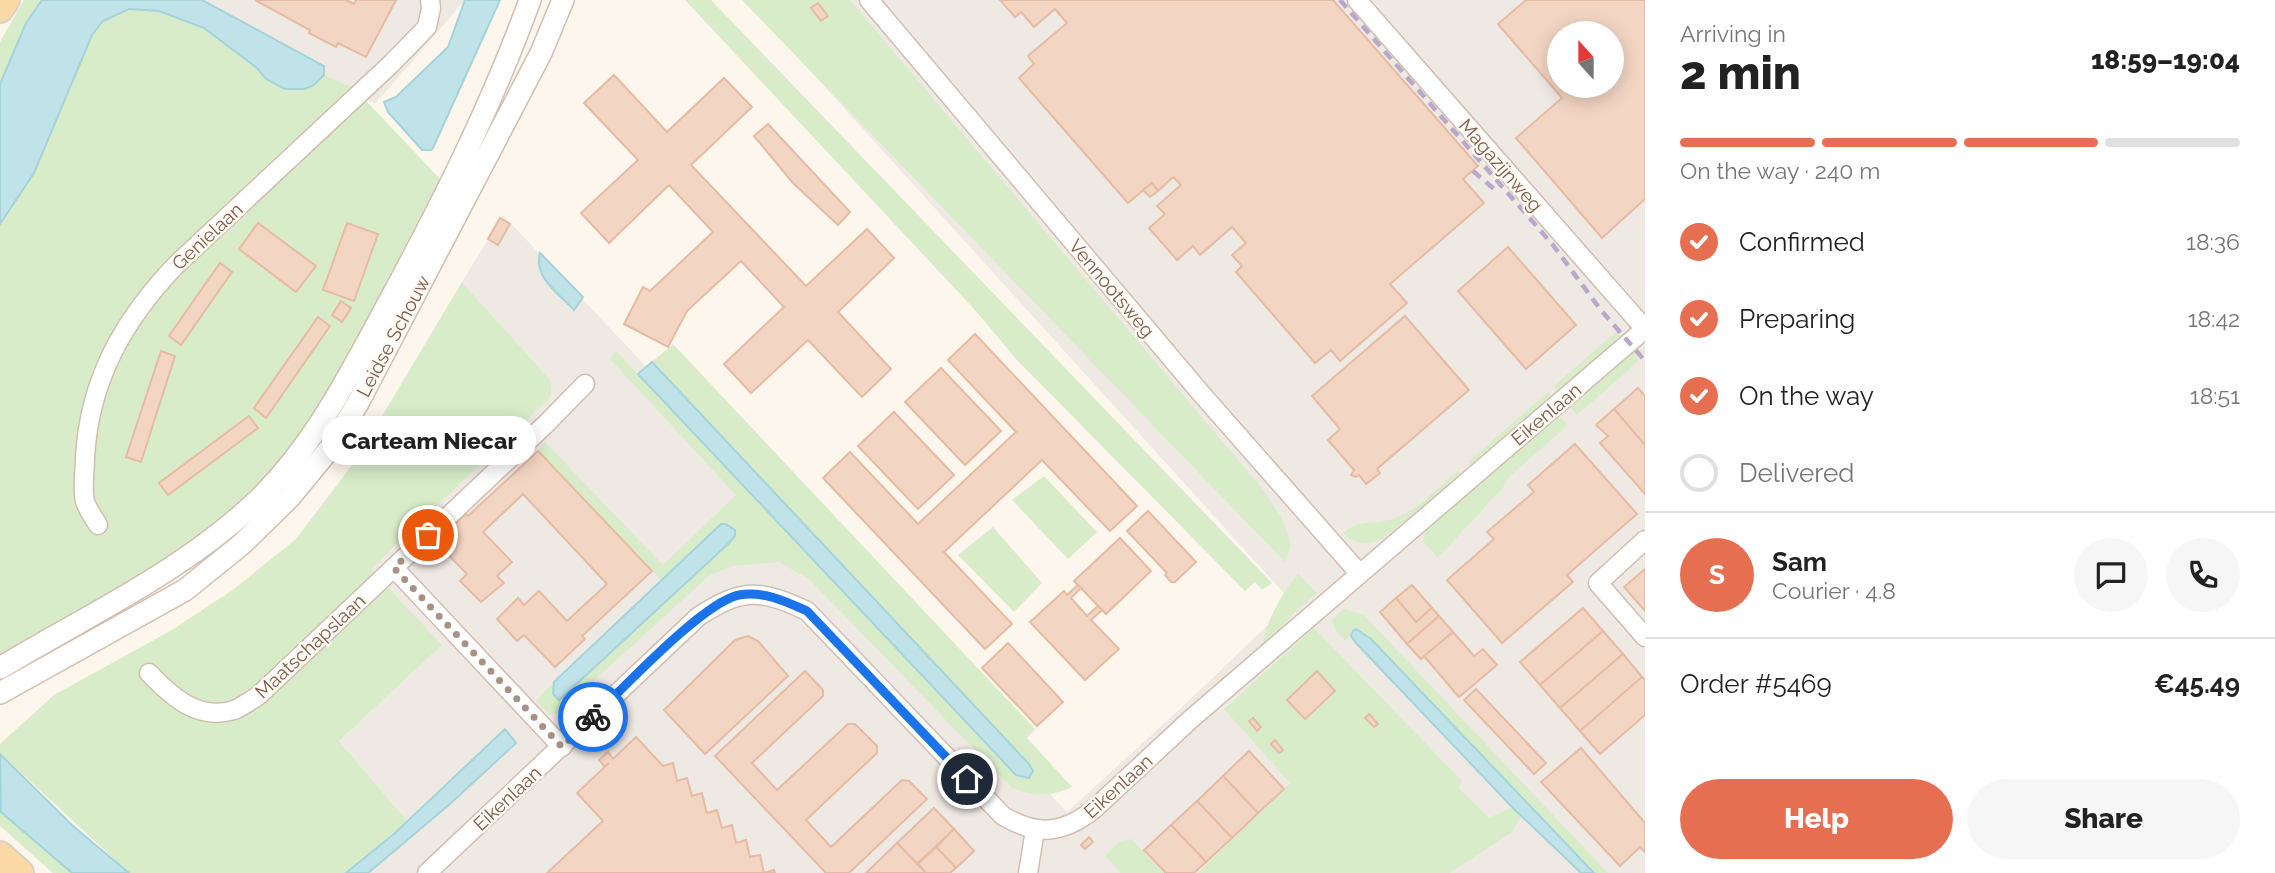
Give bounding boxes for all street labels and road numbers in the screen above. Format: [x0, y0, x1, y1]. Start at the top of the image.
street label: Magazijnweg [1455, 114, 1547, 216]
street label: Genielaan [167, 198, 247, 274]
street label: Vennootsweg [1065, 235, 1159, 341]
street label: Leidse Schouw [352, 271, 434, 400]
street label: Eikenlaan [1507, 378, 1585, 450]
street label: Maatschapslaan [250, 589, 370, 703]
street label: Eikenlaan [1079, 750, 1157, 822]
street label: Eikenlaan [469, 761, 545, 835]

